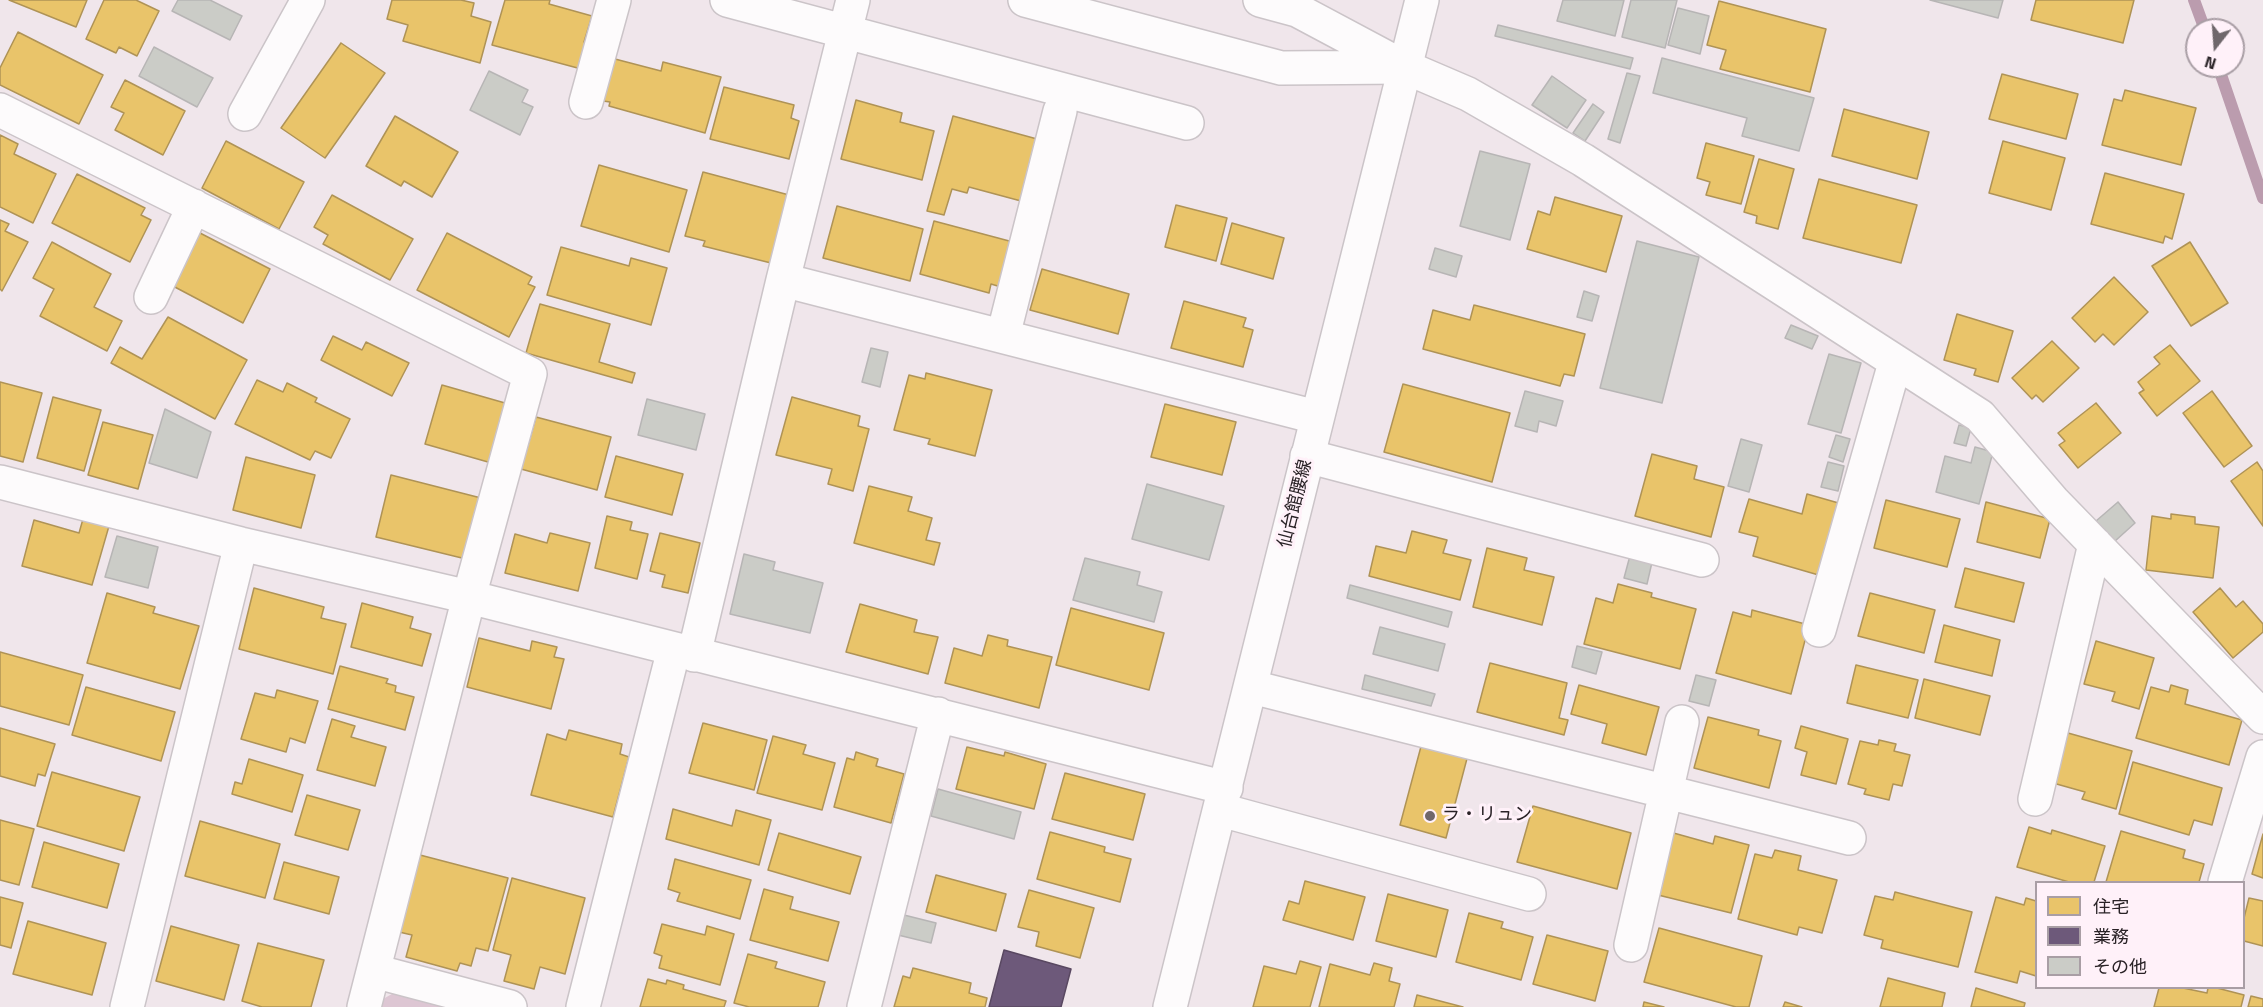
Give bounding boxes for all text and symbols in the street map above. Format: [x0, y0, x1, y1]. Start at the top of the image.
north arrow [2185, 18, 2245, 78]
text: N [2202, 50, 2219, 76]
street label: 仙台館腰線 [1275, 458, 1317, 550]
place label: ラ・リュン [1442, 805, 1532, 827]
marker: ラ・リュン [1423, 809, 1437, 823]
legend [2035, 881, 2245, 989]
text: 住宅 [2093, 893, 2129, 920]
text: 業務 [2093, 923, 2129, 950]
text: その他 [2093, 953, 2147, 980]

